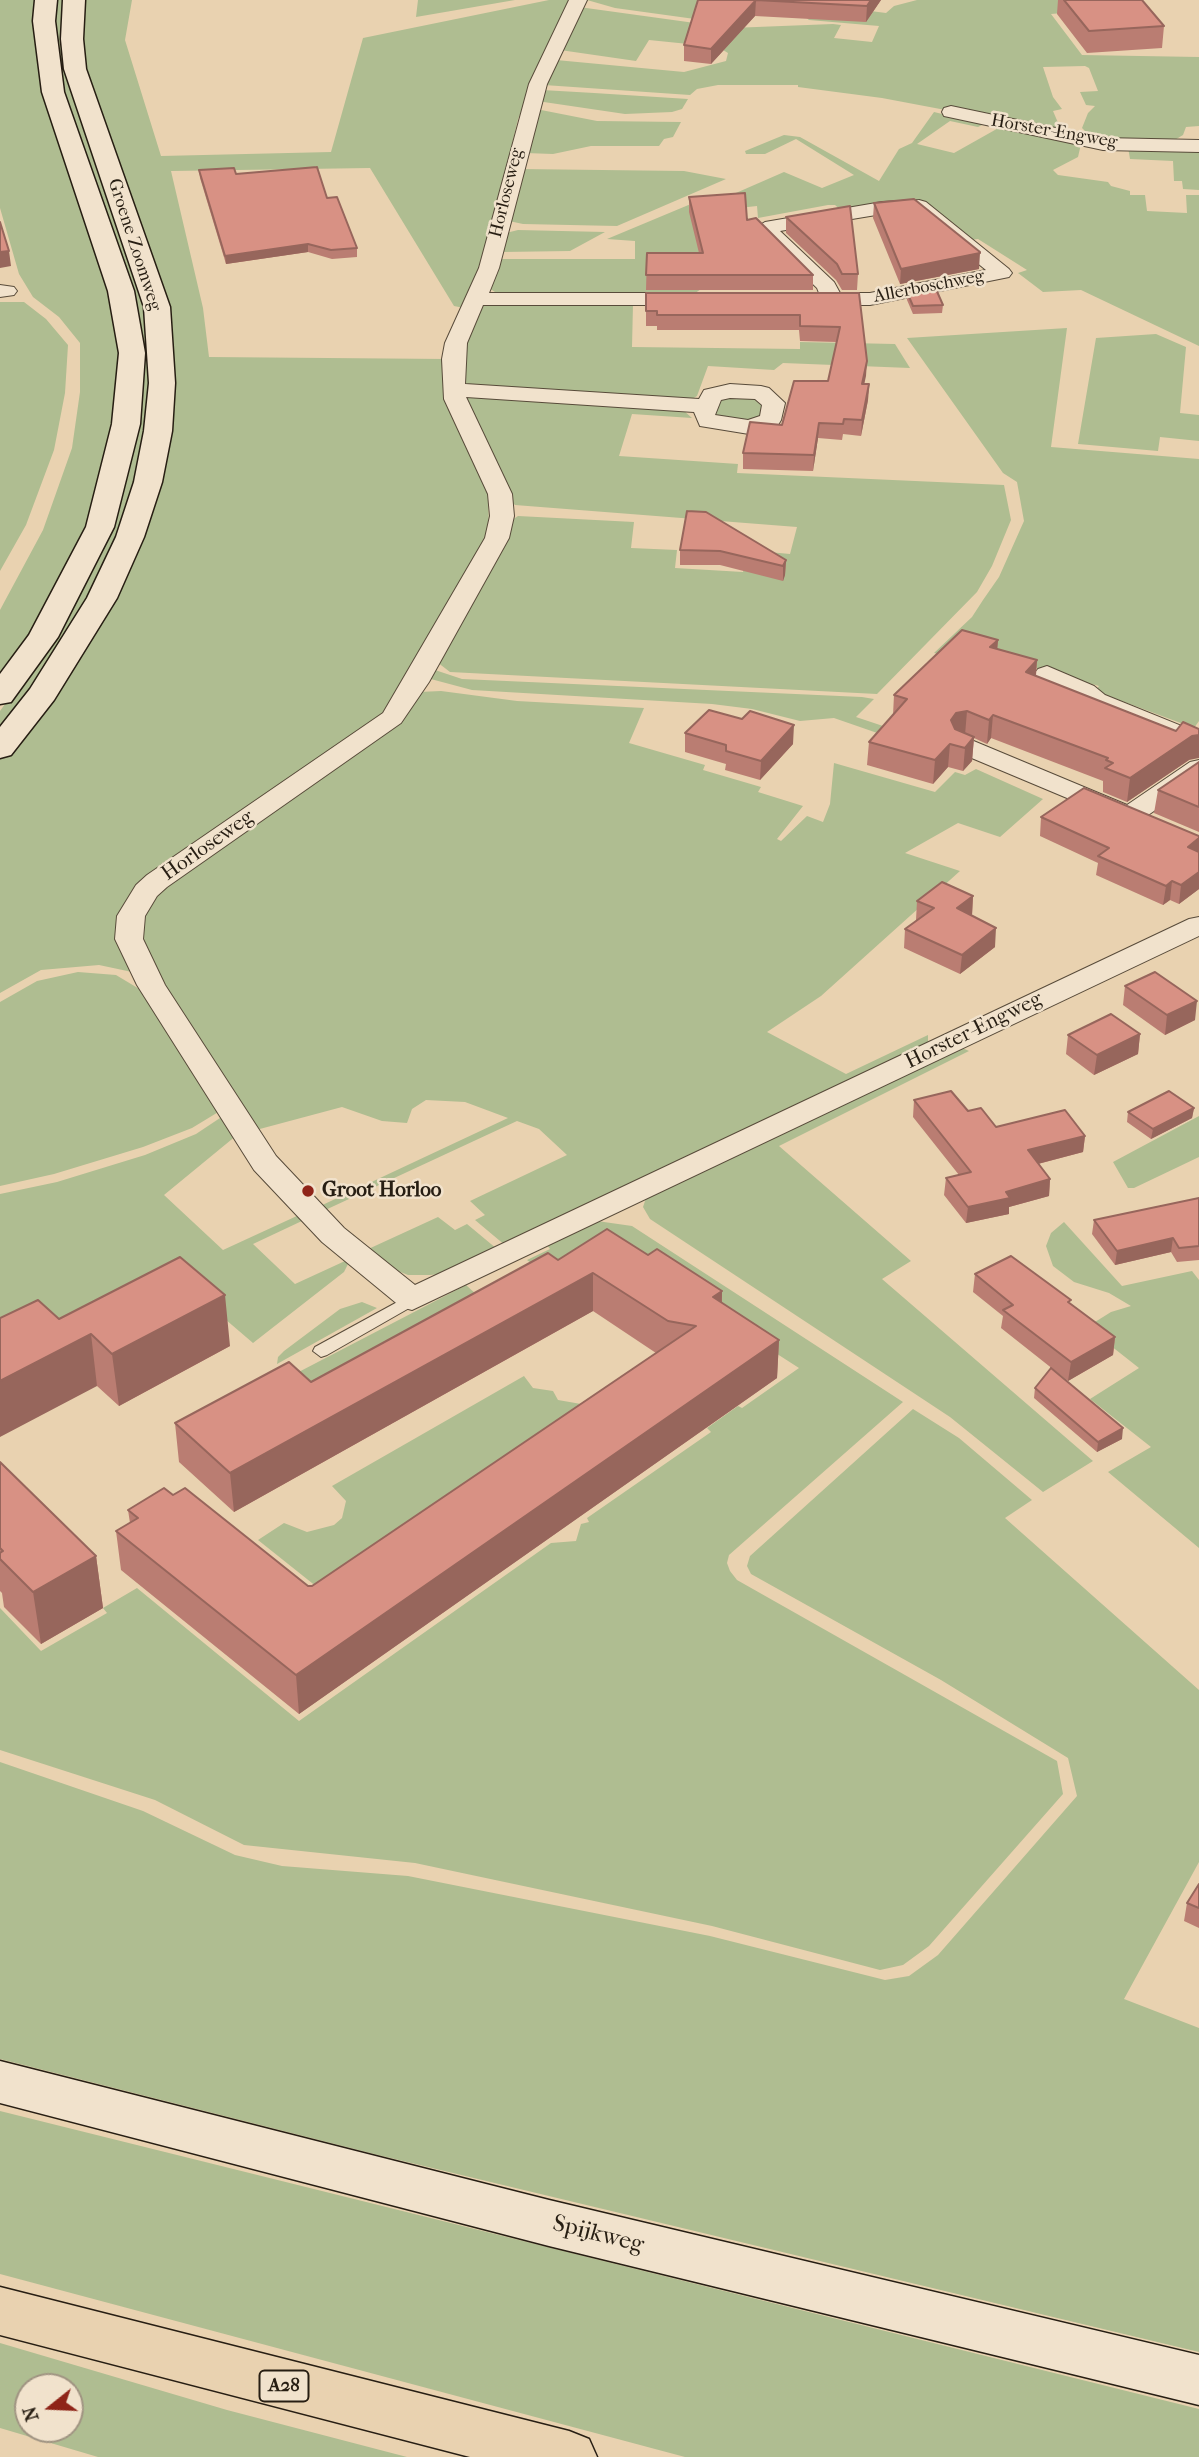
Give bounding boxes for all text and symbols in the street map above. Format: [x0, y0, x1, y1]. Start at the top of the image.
street label: Horster-Engweg [989, 110, 1119, 154]
street label: Horloseweg [485, 146, 529, 240]
street label: Groene Zoomweg [102, 176, 166, 314]
street label: Allerboschweg [872, 266, 986, 308]
street label: Horloseweg [157, 805, 259, 887]
street label: Horster-Engweg [901, 987, 1047, 1075]
place label: Groot Horloo [322, 1178, 441, 1204]
marker: Groot Horloo [300, 1183, 316, 1199]
street label: Spijkweg [549, 2210, 647, 2260]
road number: A28 [260, 2370, 308, 2402]
north arrow [14, 2373, 84, 2443]
text: N [18, 2404, 44, 2424]

